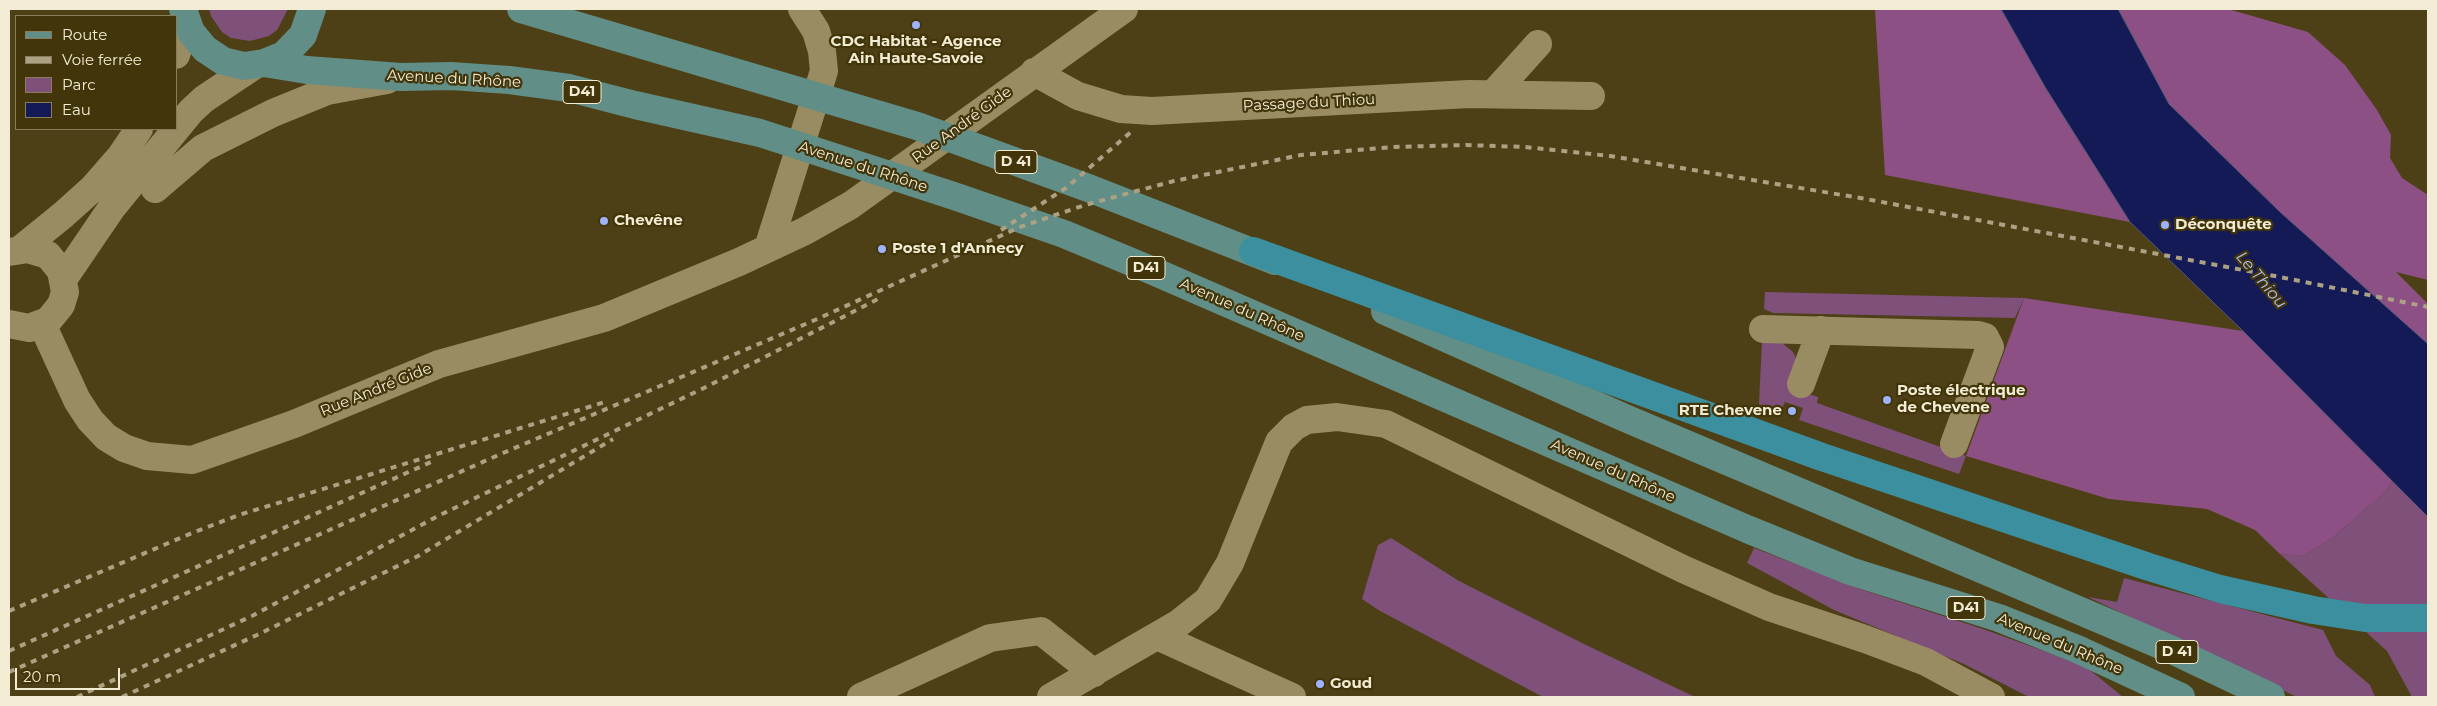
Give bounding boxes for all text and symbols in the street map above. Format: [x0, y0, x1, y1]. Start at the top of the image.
legend [15, 15, 178, 130]
marker: CDC Habitat - Agence Ain Haute-Savoie [910, 19, 922, 31]
text: Route [62, 25, 107, 44]
place label: CDC Habitat - Agence Ain Haute-Savoie [831, 33, 1001, 68]
text: Voie ferrée [62, 50, 142, 69]
street label: Avenue du Rhône [386, 66, 522, 92]
text: Parc [62, 75, 96, 94]
road number: D41 [563, 80, 601, 104]
street label: Rue André Gide [909, 83, 1015, 167]
street label: Passage du Thiou [1242, 91, 1376, 115]
text: Eau [62, 100, 91, 119]
street label: Avenue du Rhône [796, 138, 930, 196]
road number: D 41 [995, 150, 1037, 173]
place label: Chevêne [614, 212, 683, 230]
marker: Chevêne [598, 215, 610, 227]
place label: Déconquête [2175, 216, 2272, 234]
marker: Déconquête [2159, 219, 2171, 231]
place label: Poste 1 d'Annecy [892, 240, 1023, 258]
marker: Poste 1 d'Annecy [876, 243, 888, 255]
water label: Le Thiou [2232, 248, 2290, 312]
road number: D41 [1127, 256, 1165, 280]
street label: Avenue du Rhône [1177, 274, 1307, 346]
street label: Rue André Gide [318, 359, 434, 421]
place label: Poste électrique de Chevene [1897, 382, 2026, 417]
marker: Poste électrique de Chevene [1881, 394, 1893, 406]
place label: RTE Chevene [1679, 402, 1782, 420]
marker: RTE Chevene [1786, 405, 1798, 417]
street label: Avenue du Rhône [1548, 435, 1678, 507]
road number: D41 [1947, 596, 1985, 620]
street label: Avenue du Rhône [1995, 609, 2125, 679]
road number: D 41 [2156, 640, 2198, 664]
scale bar [18, 658, 122, 690]
text: 20 m [23, 667, 61, 686]
place label: Goud [1330, 675, 1372, 693]
marker: Goud [1314, 678, 1326, 690]

